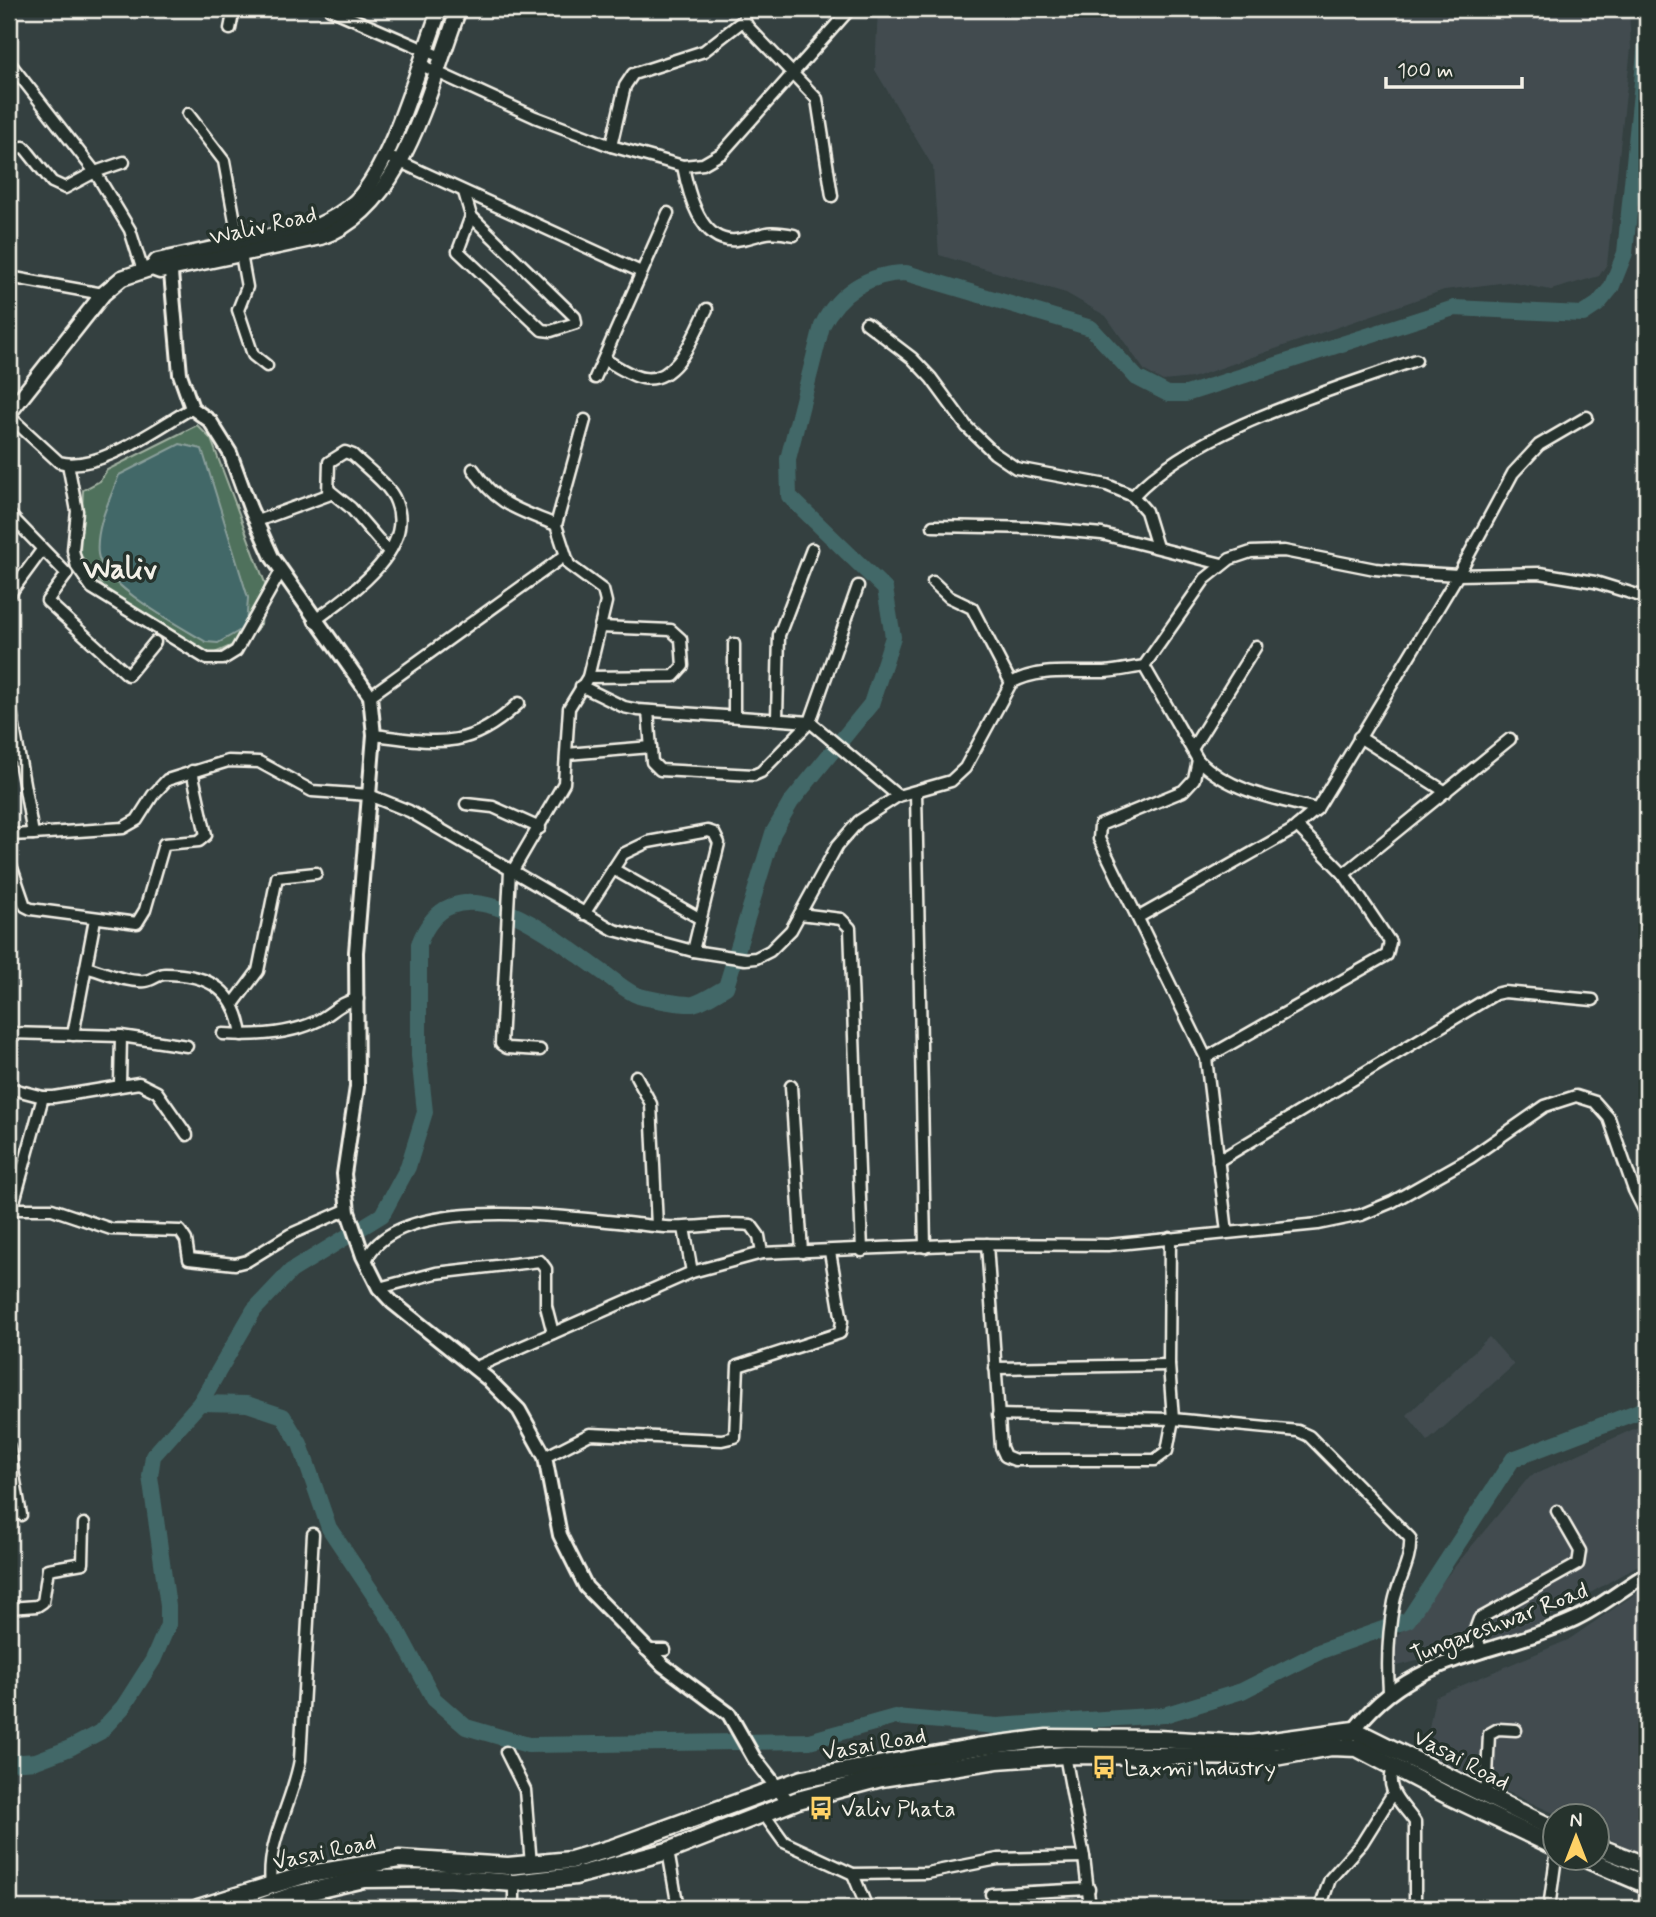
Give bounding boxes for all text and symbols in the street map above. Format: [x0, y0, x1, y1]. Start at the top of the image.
scale bar [1386, 46, 1523, 90]
text: 100 m [1397, 57, 1453, 85]
street label: Waliv Road [207, 200, 320, 254]
district label: Waliv [82, 550, 157, 589]
street label: Tungareshwar Road [1407, 1576, 1593, 1673]
street label: Vasai Road [820, 1721, 929, 1769]
street label: Vasai Road [1408, 1723, 1514, 1799]
bus stop icon: Laxmi Industry [1090, 1753, 1118, 1781]
place label: Laxmi Industry [1124, 1754, 1276, 1784]
bus stop icon: Valiv Phata [807, 1794, 835, 1822]
place label: Valiv Phata [841, 1795, 956, 1825]
north arrow [1540, 1801, 1610, 1871]
text: N [1570, 1809, 1582, 1834]
street label: Vasai Road [270, 1827, 379, 1879]

